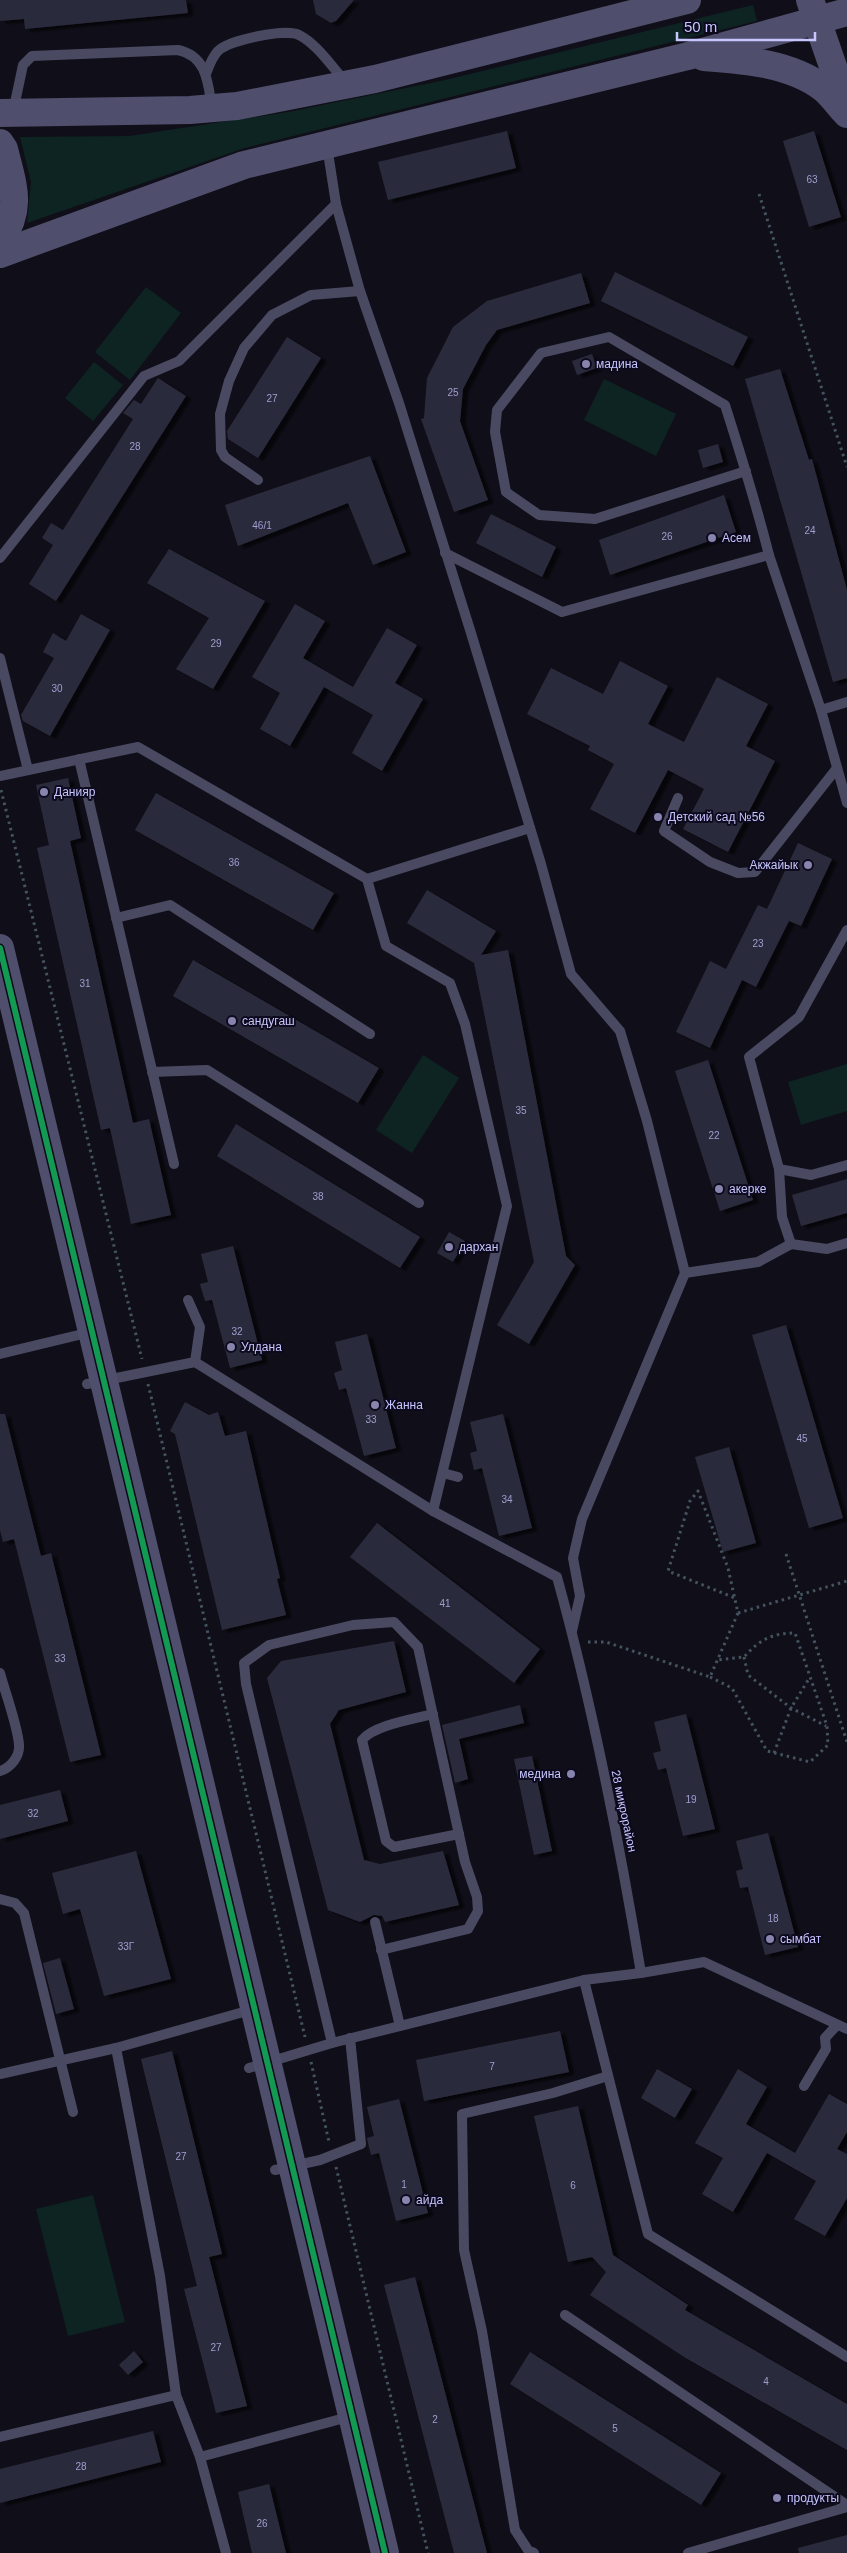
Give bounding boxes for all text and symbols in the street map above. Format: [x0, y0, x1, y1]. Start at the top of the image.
scale bar [677, 10, 814, 42]
text: 50 m [684, 18, 717, 35]
house number: 63 [806, 174, 818, 185]
place label: мадина [596, 357, 638, 371]
marker: мадина [580, 358, 592, 370]
house number: 25 [447, 387, 459, 398]
house number: 27 [266, 393, 278, 404]
house number: 28 [129, 441, 141, 452]
house number: 46/1 [252, 520, 272, 531]
house number: 24 [804, 525, 816, 536]
house number: 26 [661, 531, 673, 542]
place label: Асем [722, 531, 751, 545]
marker: Асем [706, 532, 718, 544]
house number: 29 [210, 638, 222, 649]
house number: 30 [51, 683, 63, 694]
place label: Данияр [54, 785, 96, 799]
marker: Данияр [38, 786, 50, 798]
place label: Детский сад №56 [668, 810, 765, 824]
marker: Детский сад №56 [652, 811, 664, 823]
house number: 36 [228, 857, 240, 868]
place label: Акжайык [749, 858, 799, 872]
marker: Акжайык [802, 859, 814, 871]
house number: 23 [752, 938, 764, 949]
house number: 31 [79, 978, 91, 989]
place label: сандугаш [242, 1014, 295, 1028]
marker: сандугаш [226, 1015, 238, 1027]
house number: 35 [515, 1105, 527, 1116]
house number: 22 [708, 1130, 720, 1141]
place label: акерке [729, 1182, 767, 1196]
marker: акерке [713, 1183, 725, 1195]
house number: 38 [312, 1191, 324, 1202]
place label: дархан [459, 1240, 498, 1254]
marker: дархан [443, 1241, 455, 1253]
house number: 32 [231, 1326, 243, 1337]
place label: Улдана [241, 1340, 282, 1354]
marker: Улдана [225, 1341, 237, 1353]
place label: Жанна [385, 1398, 423, 1412]
marker: Жанна [369, 1399, 381, 1411]
house number: 33 [365, 1414, 377, 1425]
house number: 45 [796, 1433, 808, 1444]
house number: 34 [501, 1494, 513, 1505]
house number: 41 [439, 1598, 451, 1609]
house number: 33 [54, 1653, 66, 1664]
place label: медина [519, 1767, 561, 1781]
marker: медина [565, 1768, 577, 1780]
street label: 28 микрорайон [608, 1769, 640, 1853]
house number: 19 [685, 1794, 697, 1805]
house number: 32 [27, 1808, 39, 1819]
house number: 18 [767, 1913, 779, 1924]
place label: сымбат [780, 1932, 822, 1946]
marker: сымбат [764, 1933, 776, 1945]
house number: 33Г [118, 1941, 135, 1952]
house number: 7 [489, 2061, 495, 2072]
house number: 27 [175, 2151, 187, 2162]
house number: 1 [401, 2179, 407, 2190]
house number: 6 [570, 2180, 576, 2191]
place label: айда [416, 2193, 443, 2207]
marker: айда [400, 2194, 412, 2206]
house number: 27 [210, 2342, 222, 2353]
house number: 4 [763, 2376, 769, 2387]
house number: 2 [432, 2414, 438, 2425]
house number: 5 [612, 2423, 618, 2434]
house number: 28 [75, 2461, 87, 2472]
place label: продукты [787, 2491, 839, 2505]
marker: продукты [771, 2492, 783, 2504]
house number: 26 [256, 2518, 268, 2529]

